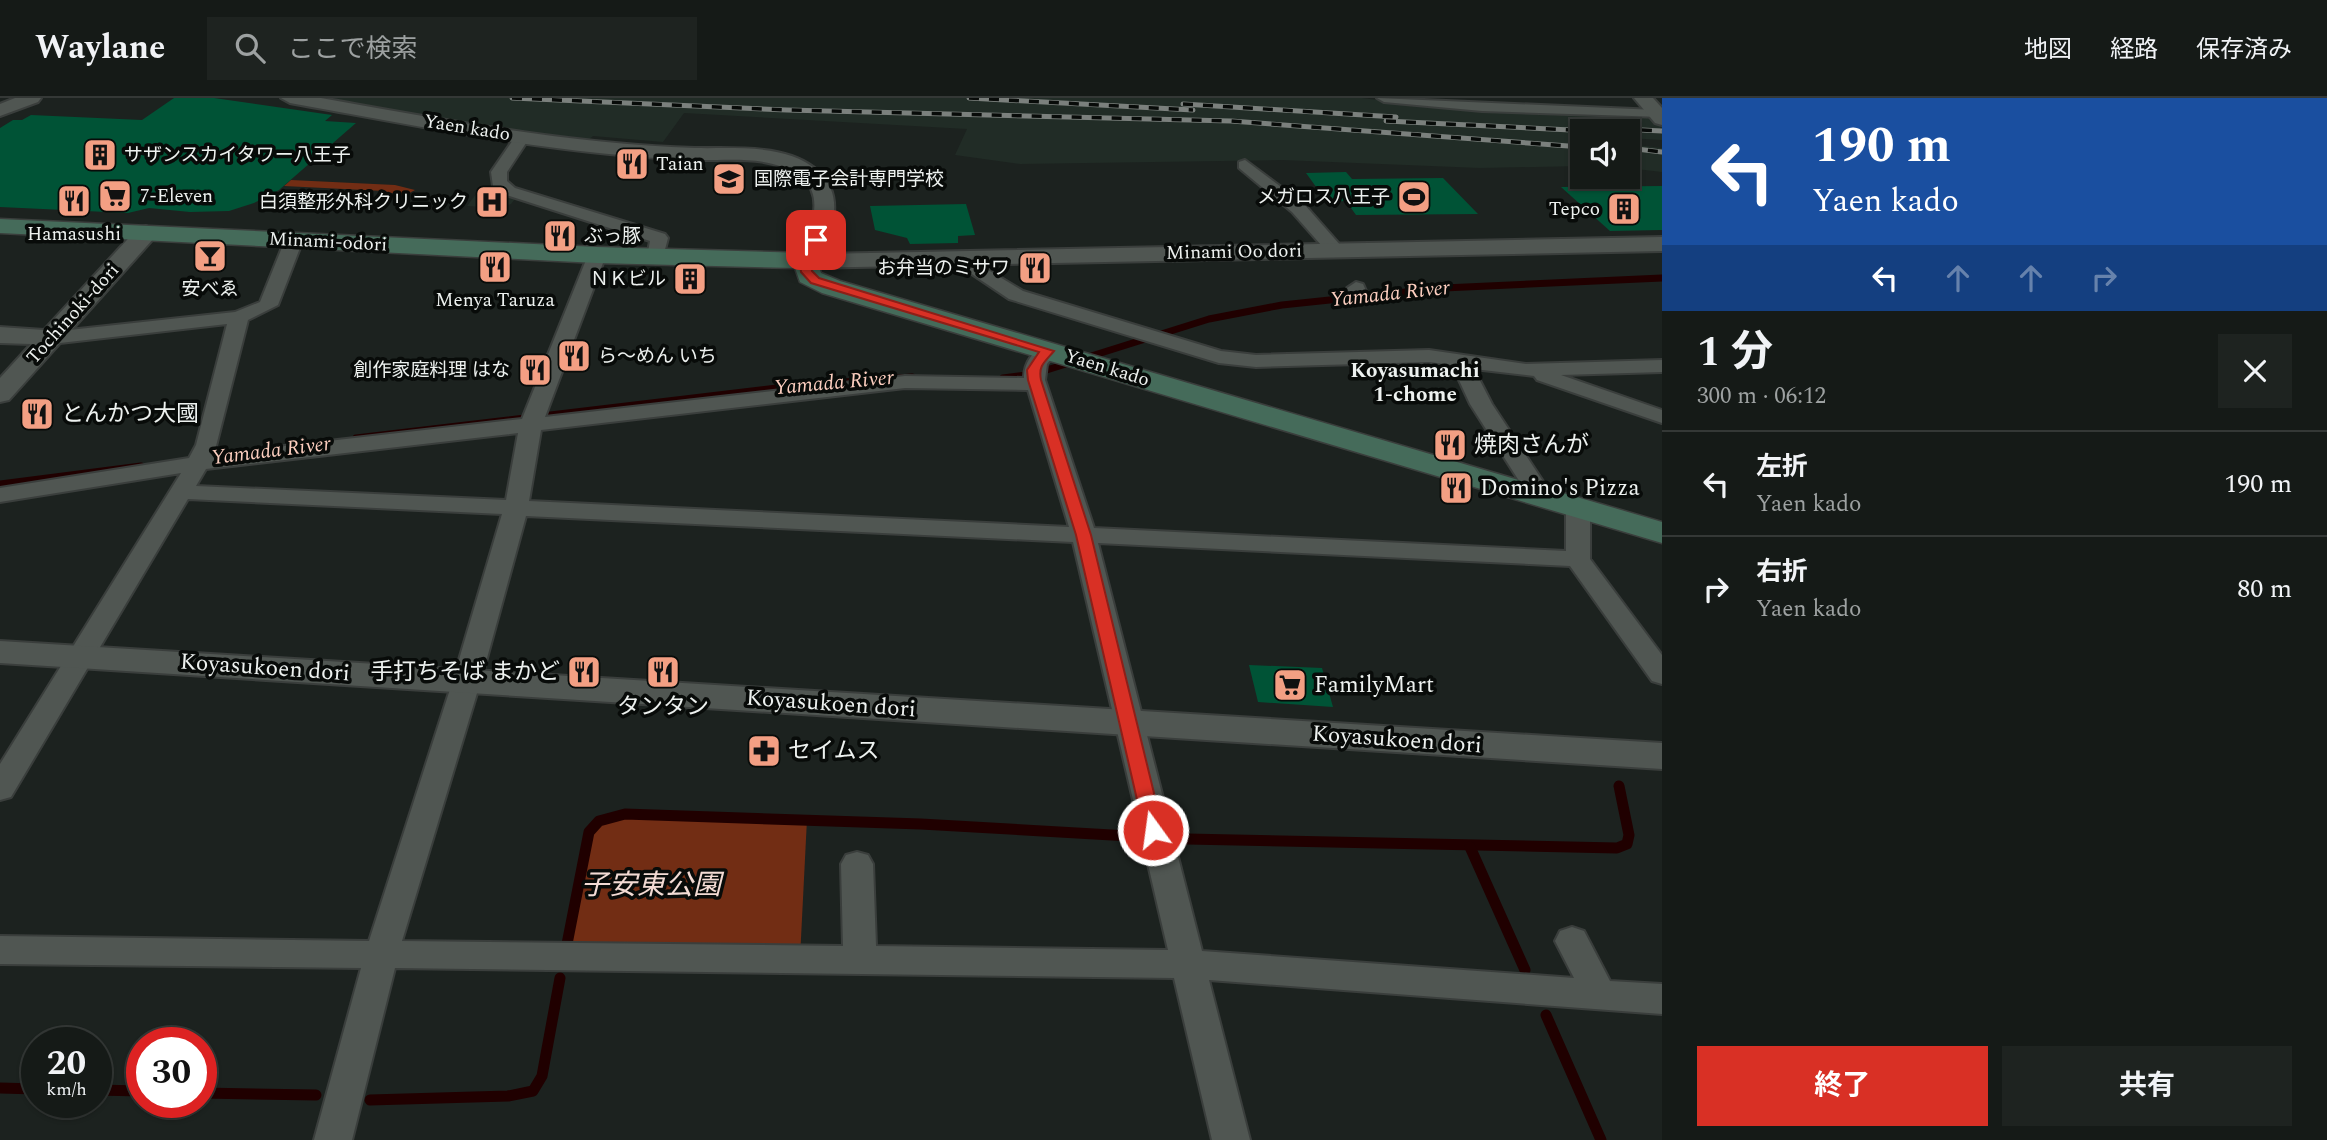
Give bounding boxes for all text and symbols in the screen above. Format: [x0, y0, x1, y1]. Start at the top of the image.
search box [207, 17, 697, 80]
text: Waylane [35, 23, 165, 73]
icon: search [231, 29, 269, 67]
text: ここで検索 [287, 29, 418, 69]
text: 地図 [2024, 32, 2072, 68]
text: 経路 [2110, 32, 2158, 68]
text: 保存済み [2196, 32, 2292, 68]
street label: Yaen kado [422, 107, 512, 149]
text: 190 m [1812, 109, 1951, 184]
map controls [1570, 119, 1640, 189]
button: sound [1570, 119, 1640, 189]
icon: left [1697, 126, 1788, 217]
building icon: サザンスカイタワー八王子 [81, 136, 119, 174]
place label: サザンスカイタワー八王子 [124, 141, 351, 170]
restaurant icon: Taian [613, 145, 651, 183]
place label: Taian [656, 150, 704, 179]
school or university icon: 国際電子会計専門学校 [710, 160, 748, 198]
place label: 国際電子会計専門学校 [754, 165, 944, 194]
supermarket icon: 7-Eleven [96, 177, 134, 215]
text: Yaen kado [1812, 177, 1959, 226]
sports icon: メガロス八王子 [1395, 178, 1433, 216]
restaurant icon: Hamasushi [55, 182, 93, 220]
place label: 7-Eleven [140, 182, 213, 211]
hospital icon: 白須整形外科クリニック [473, 183, 511, 221]
place label: メガロス八王子 [1257, 183, 1390, 212]
place label: 白須整形外科クリニック [259, 188, 468, 217]
building icon: Tepco [1605, 190, 1643, 228]
place label: Tepco [1549, 195, 1600, 224]
pin [786, 210, 846, 270]
restaurant icon: ぶっ豚 [541, 217, 579, 255]
place label: Hamasushi [27, 220, 121, 249]
icon: arrive [797, 221, 835, 259]
place label: ぶっ豚 [584, 222, 641, 251]
street label: Minami-odori [268, 224, 388, 260]
street label: Minami Oo dori [1166, 236, 1302, 268]
bar icon: 安べゑ [191, 237, 229, 275]
restaurant icon: Menya Taruza [476, 248, 514, 286]
restaurant icon: お弁当のミサワ [1016, 249, 1054, 287]
place label: お弁当のミサワ [877, 254, 1010, 283]
street label: Tochinoki-dori [20, 257, 126, 371]
icon: left [1866, 259, 1904, 297]
icon: ahead [1939, 259, 1977, 297]
icon: ahead [2012, 259, 2050, 297]
icon: right [2085, 259, 2123, 297]
building icon: ＮＫビル [671, 260, 709, 298]
place label: ＮＫビル [590, 265, 666, 294]
water label: Yamada River [1328, 272, 1452, 316]
place label: 安べゑ [181, 275, 239, 304]
place label: Menya Taruza [435, 286, 555, 315]
text: 1 分 [1697, 321, 1773, 384]
button: close [2218, 334, 2292, 408]
restaurant icon: ら～めん いち [555, 337, 593, 375]
street label: Yaen kado [1061, 341, 1153, 395]
place label: ら～めん いち [598, 342, 717, 371]
restaurant icon: 創作家庭料理 はな [516, 351, 554, 389]
district label: Koyasumachi 1-chome [1350, 355, 1480, 411]
place label: 創作家庭料理 はな [353, 356, 510, 385]
water label: Yamada River [773, 362, 896, 404]
text: 300 m · 06:12 [1697, 379, 1826, 414]
restaurant icon: とんかつ大國 [18, 395, 56, 433]
place label: とんかつ大國 [61, 397, 199, 432]
restaurant icon: 焼肉さんが [1431, 426, 1469, 464]
water label: Yamada River [209, 428, 333, 474]
place label: 焼肉さんが [1474, 428, 1589, 463]
text: 左折 [1756, 447, 1808, 487]
text: 190 m [2224, 464, 2292, 504]
icon: left [1697, 465, 1735, 503]
restaurant icon: Domino's Pizza [1437, 469, 1475, 507]
place label: Domino's Pizza [1480, 471, 1640, 506]
text: Yaen kado [1756, 487, 1861, 522]
text: 右折 [1756, 552, 1808, 592]
text: 80 m [2237, 569, 2292, 609]
icon: right [1697, 570, 1735, 608]
text: Yaen kado [1756, 592, 1861, 627]
street label: Koyasukoen dori [179, 645, 351, 691]
restaurant icon: 手打ちそば まかど [565, 653, 603, 691]
restaurant icon: タンタン [644, 653, 682, 691]
place label: 手打ちそば まかど [370, 655, 560, 690]
supermarket icon: FamilyMart [1271, 666, 1309, 704]
place label: FamilyMart [1314, 668, 1434, 703]
street label: Koyasukoen dori [745, 681, 917, 727]
place label: タンタン [617, 690, 709, 725]
street label: Koyasukoen dori [1311, 717, 1483, 763]
pharmacy icon: セイムス [745, 732, 783, 770]
place label: セイムス [788, 734, 880, 769]
position arrow [1116, 793, 1190, 867]
park label: 子安東公園 [581, 864, 725, 907]
speed limit sign: 30 [126, 1027, 217, 1118]
text: 20 [47, 1037, 86, 1090]
button: 終了 [1697, 1046, 1988, 1126]
button: 共有 [2002, 1046, 2292, 1126]
text: km/h [46, 1076, 87, 1103]

